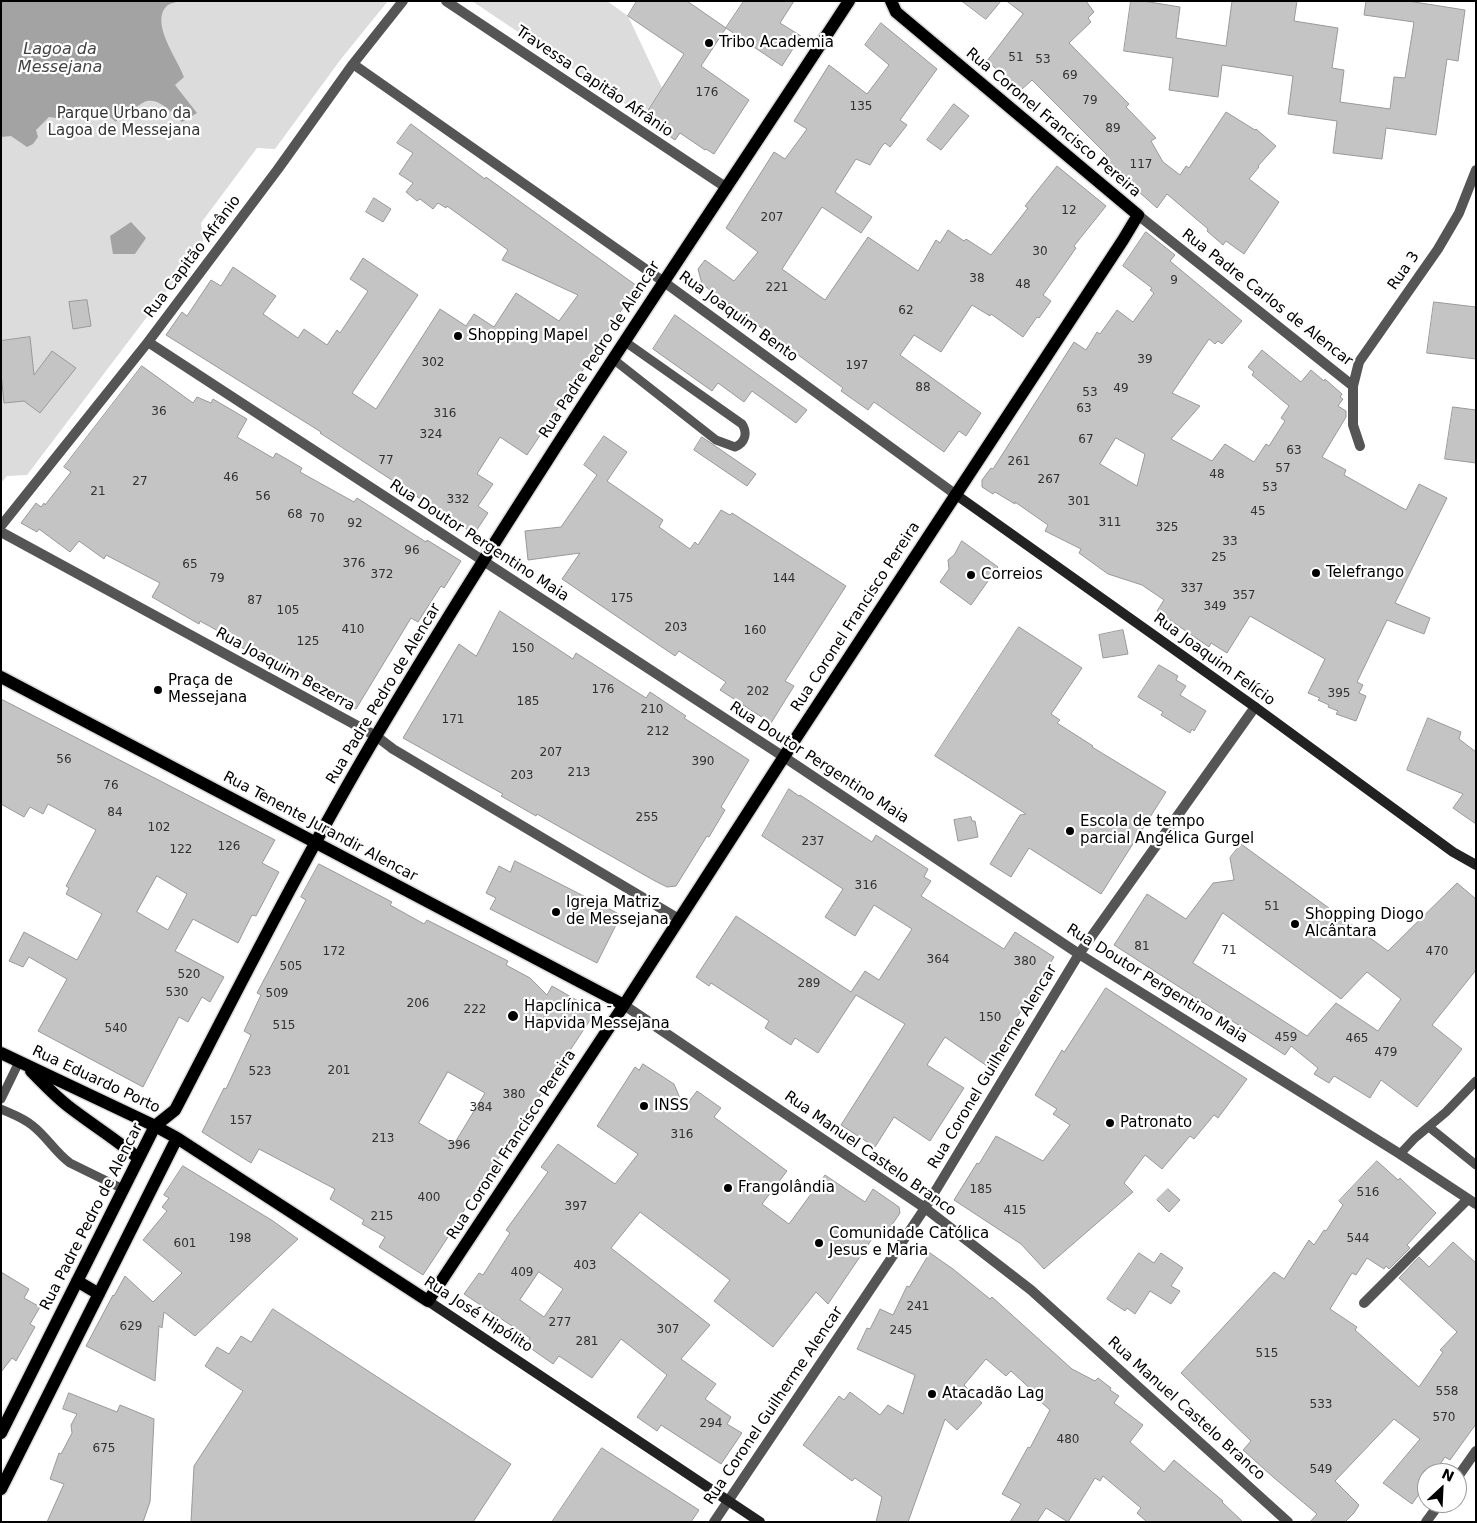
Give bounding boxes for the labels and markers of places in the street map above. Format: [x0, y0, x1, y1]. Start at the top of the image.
place label: Tribo Academia [719, 34, 834, 52]
marker: Tribo Academia [703, 37, 715, 49]
place label: Shopping Mapel [468, 327, 588, 345]
marker: Shopping Mapel [452, 330, 464, 342]
place label: Telefrango [1326, 564, 1404, 582]
place label: Correios [981, 566, 1043, 584]
marker: Telefrango [1310, 567, 1322, 579]
marker: Correios [965, 569, 977, 581]
place label: Praça de Messejana [168, 672, 247, 707]
marker: Praça de Messejana [152, 684, 164, 696]
place label: Escola de tempo parcial Angélica Gurgel [1080, 813, 1254, 848]
marker: Escola de tempo parcial Angélica Gurgel [1064, 825, 1076, 837]
place label: Igreja Matriz de Messejana [566, 894, 669, 929]
marker: Igreja Matriz de Messejana [550, 906, 562, 918]
place label: Shopping Diogo Alcântara [1305, 906, 1424, 941]
marker: Shopping Diogo Alcântara [1289, 918, 1301, 930]
place label: Hapclínica - Hapvida Messejana [524, 998, 670, 1033]
marker: Hapclínica - Hapvida Messejana [506, 1009, 520, 1023]
place label: INSS [654, 1097, 689, 1115]
marker: INSS [638, 1100, 650, 1112]
place label: Patronato [1120, 1114, 1192, 1132]
marker: Patronato [1104, 1117, 1116, 1129]
place label: Frangolândia [738, 1179, 835, 1197]
marker: Frangolândia [722, 1182, 734, 1194]
place label: Comunidade Católica Jesus e Maria [829, 1225, 989, 1260]
marker: Comunidade Católica Jesus e Maria [813, 1237, 825, 1249]
place label: Atacadão Lag [942, 1385, 1044, 1403]
marker: Atacadão Lag [926, 1388, 938, 1400]

